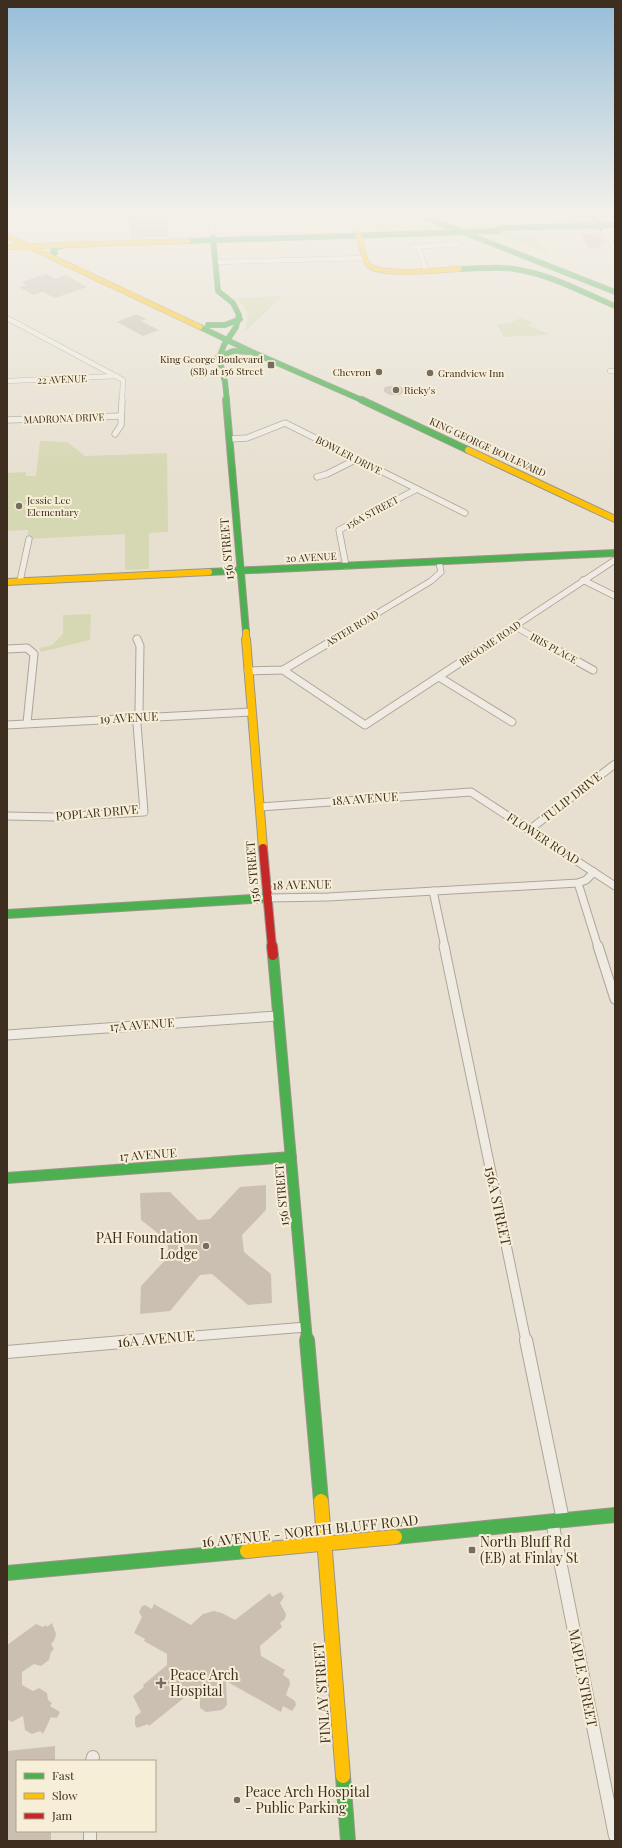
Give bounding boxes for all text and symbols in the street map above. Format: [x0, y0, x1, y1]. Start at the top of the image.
place label: King George Boulevard (SB) at 156 Street [160, 352, 263, 378]
marker: King George Boulevard (SB) at 156 Street [266, 360, 276, 370]
place label: Chevron [333, 365, 371, 379]
place label: Grandview Inn [438, 366, 504, 380]
marker: Chevron [374, 367, 384, 377]
marker: Grandview Inn [425, 368, 435, 378]
street label: 22 AVENUE [37, 371, 87, 387]
place label: Ricky's [404, 383, 435, 397]
marker: Ricky's [391, 385, 401, 395]
street label: MADRONA DRIVE [23, 410, 105, 426]
street label: KING GEORGE BOULEVARD [428, 414, 548, 480]
street label: BOWLER DRIVE [313, 432, 385, 478]
street label: 156A STREET [343, 492, 401, 532]
place label: Jessie Lee Elementary [26, 493, 79, 519]
marker: Jessie Lee Elementary [14, 501, 24, 511]
street label: 156 STREET [215, 517, 237, 581]
street label: 20 AVENUE [285, 549, 337, 565]
street label: ASTER ROAD [322, 607, 381, 650]
street label: BROOME ROAD [456, 617, 524, 669]
street label: IRIS PLACE [528, 629, 580, 667]
street label: 19 AVENUE [99, 707, 159, 727]
street label: TULIP DRIVE [538, 768, 605, 825]
street label: 18A AVENUE [331, 788, 399, 808]
street label: POPLAR DRIVE [55, 800, 139, 824]
street label: FLOWER ROAD [504, 809, 583, 868]
street label: 156 STREET [241, 840, 263, 904]
street label: 18 AVENUE [272, 875, 332, 893]
street label: 17A AVENUE [109, 1014, 175, 1034]
street label: 17 AVENUE [119, 1144, 177, 1164]
street label: 156 STREET [270, 1163, 292, 1227]
street label: 156A STREET [481, 1164, 516, 1248]
place label: PAH Foundation Lodge [96, 1228, 199, 1263]
marker: PAH Foundation Lodge [201, 1241, 211, 1251]
street label: 16A AVENUE [116, 1326, 195, 1351]
street label: 16 AVENUE - NORTH BLUFF ROAD [201, 1510, 419, 1551]
place label: North Bluff Rd (EB) at Finlay St [480, 1532, 579, 1567]
marker: North Bluff Rd (EB) at Finlay St [467, 1545, 477, 1555]
street label: MAPLE STREET [565, 1627, 602, 1729]
street label: FINLAY STREET [308, 1642, 335, 1744]
place label: Peace Arch Hospital [170, 1665, 240, 1700]
marker: Peace Arch Hospital [155, 1677, 167, 1689]
legend [16, 1760, 156, 1832]
text: Fast [52, 1767, 75, 1783]
place label: Peace Arch Hospital - Public Parking [245, 1782, 370, 1817]
text: Slow [52, 1787, 78, 1803]
marker: Peace Arch Hospital - Public Parking [232, 1795, 242, 1805]
text: Jam [51, 1807, 73, 1823]

